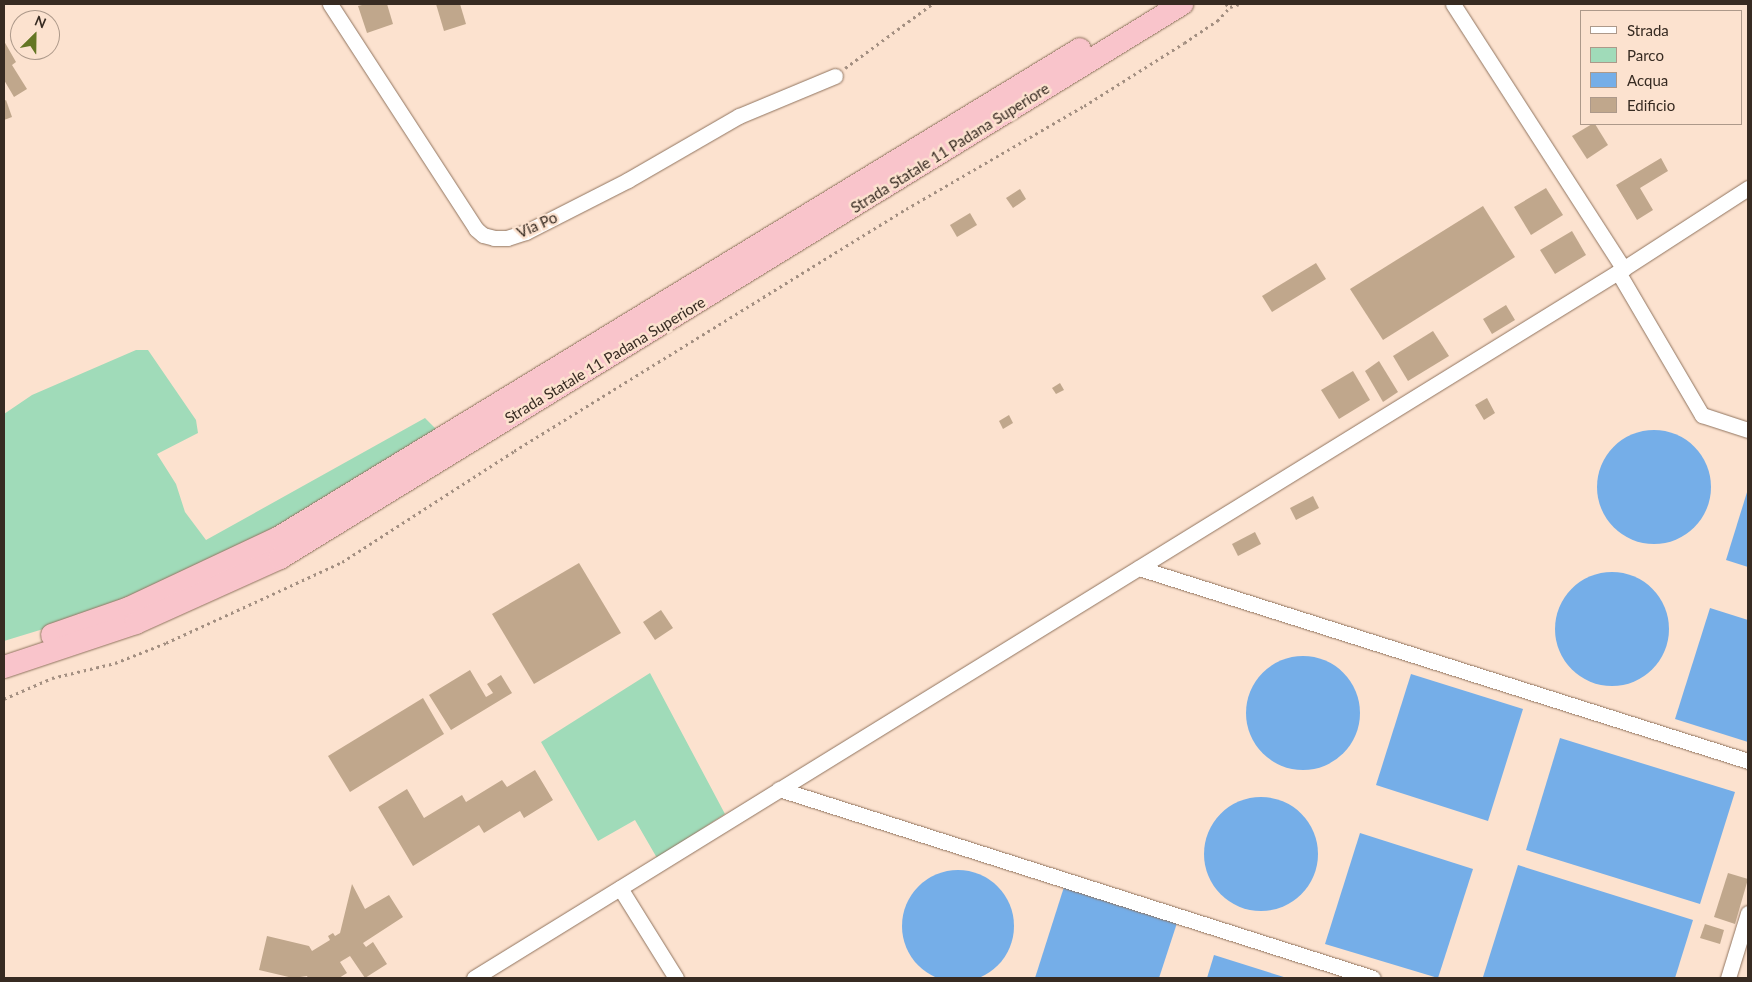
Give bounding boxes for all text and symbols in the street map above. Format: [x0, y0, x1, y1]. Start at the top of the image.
north arrow [10, 10, 60, 60]
legend [1580, 10, 1742, 125]
text: N [32, 12, 49, 32]
text: Strada [1627, 21, 1669, 39]
text: Parco [1627, 46, 1664, 64]
text: Acqua [1627, 71, 1668, 89]
street label: Strada Statale 11 Padana Superiore [847, 79, 1053, 217]
text: Edificio [1627, 96, 1675, 114]
street label: Via Po [514, 208, 560, 242]
street label: Strada Statale 11 Padana Superiore [502, 293, 708, 427]

